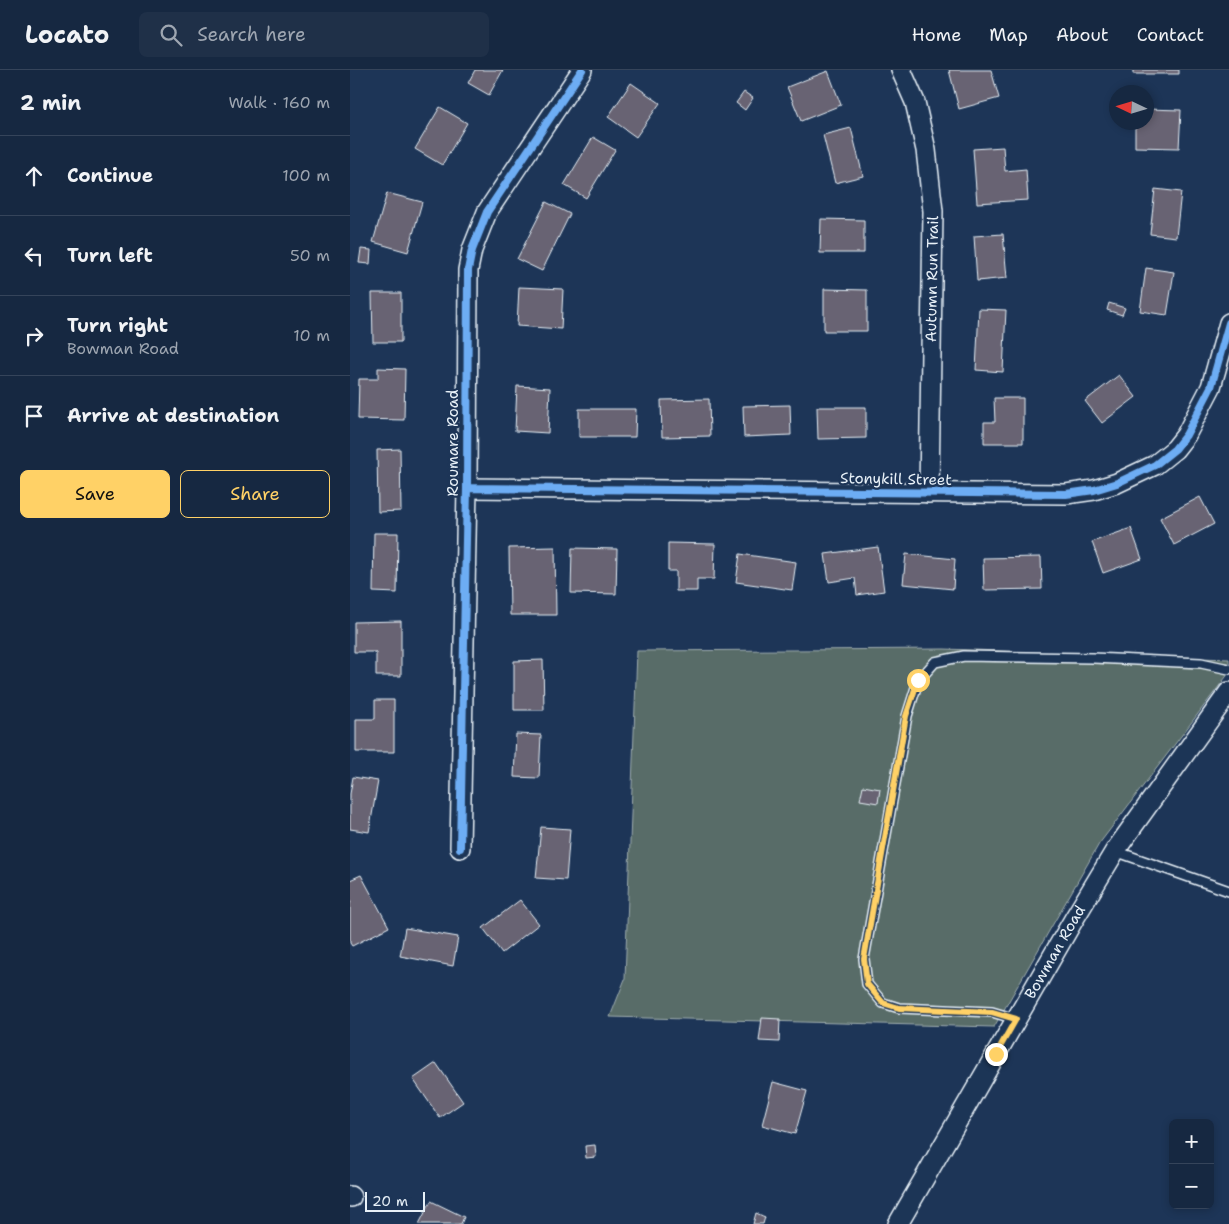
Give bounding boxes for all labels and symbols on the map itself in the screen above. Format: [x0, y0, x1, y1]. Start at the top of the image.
north arrow [1109, 85, 1154, 130]
street label: Autumn Run Trail [921, 215, 943, 342]
street label: Roumare Road [443, 389, 463, 497]
street label: Stonykill Street [840, 468, 952, 490]
route start [907, 669, 930, 692]
street label: Bowman Road [1020, 901, 1090, 1003]
route end [985, 1043, 1008, 1066]
scale bar [365, 1189, 425, 1212]

